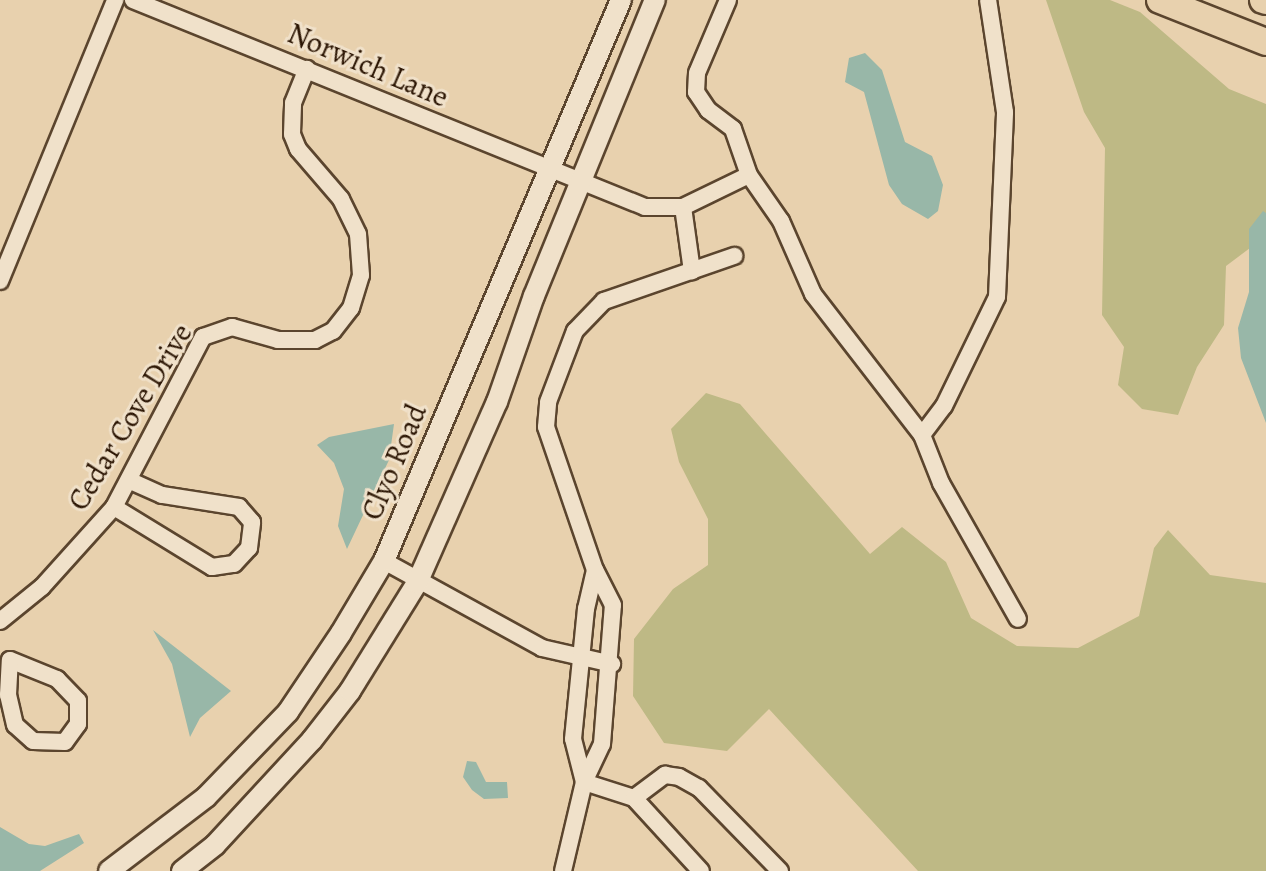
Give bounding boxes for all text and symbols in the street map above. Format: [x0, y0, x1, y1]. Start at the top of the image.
street label: Norwich Lane [282, 15, 454, 115]
street label: Cedar Cove Drive [60, 317, 200, 517]
street label: Clyo Road [354, 399, 434, 525]

